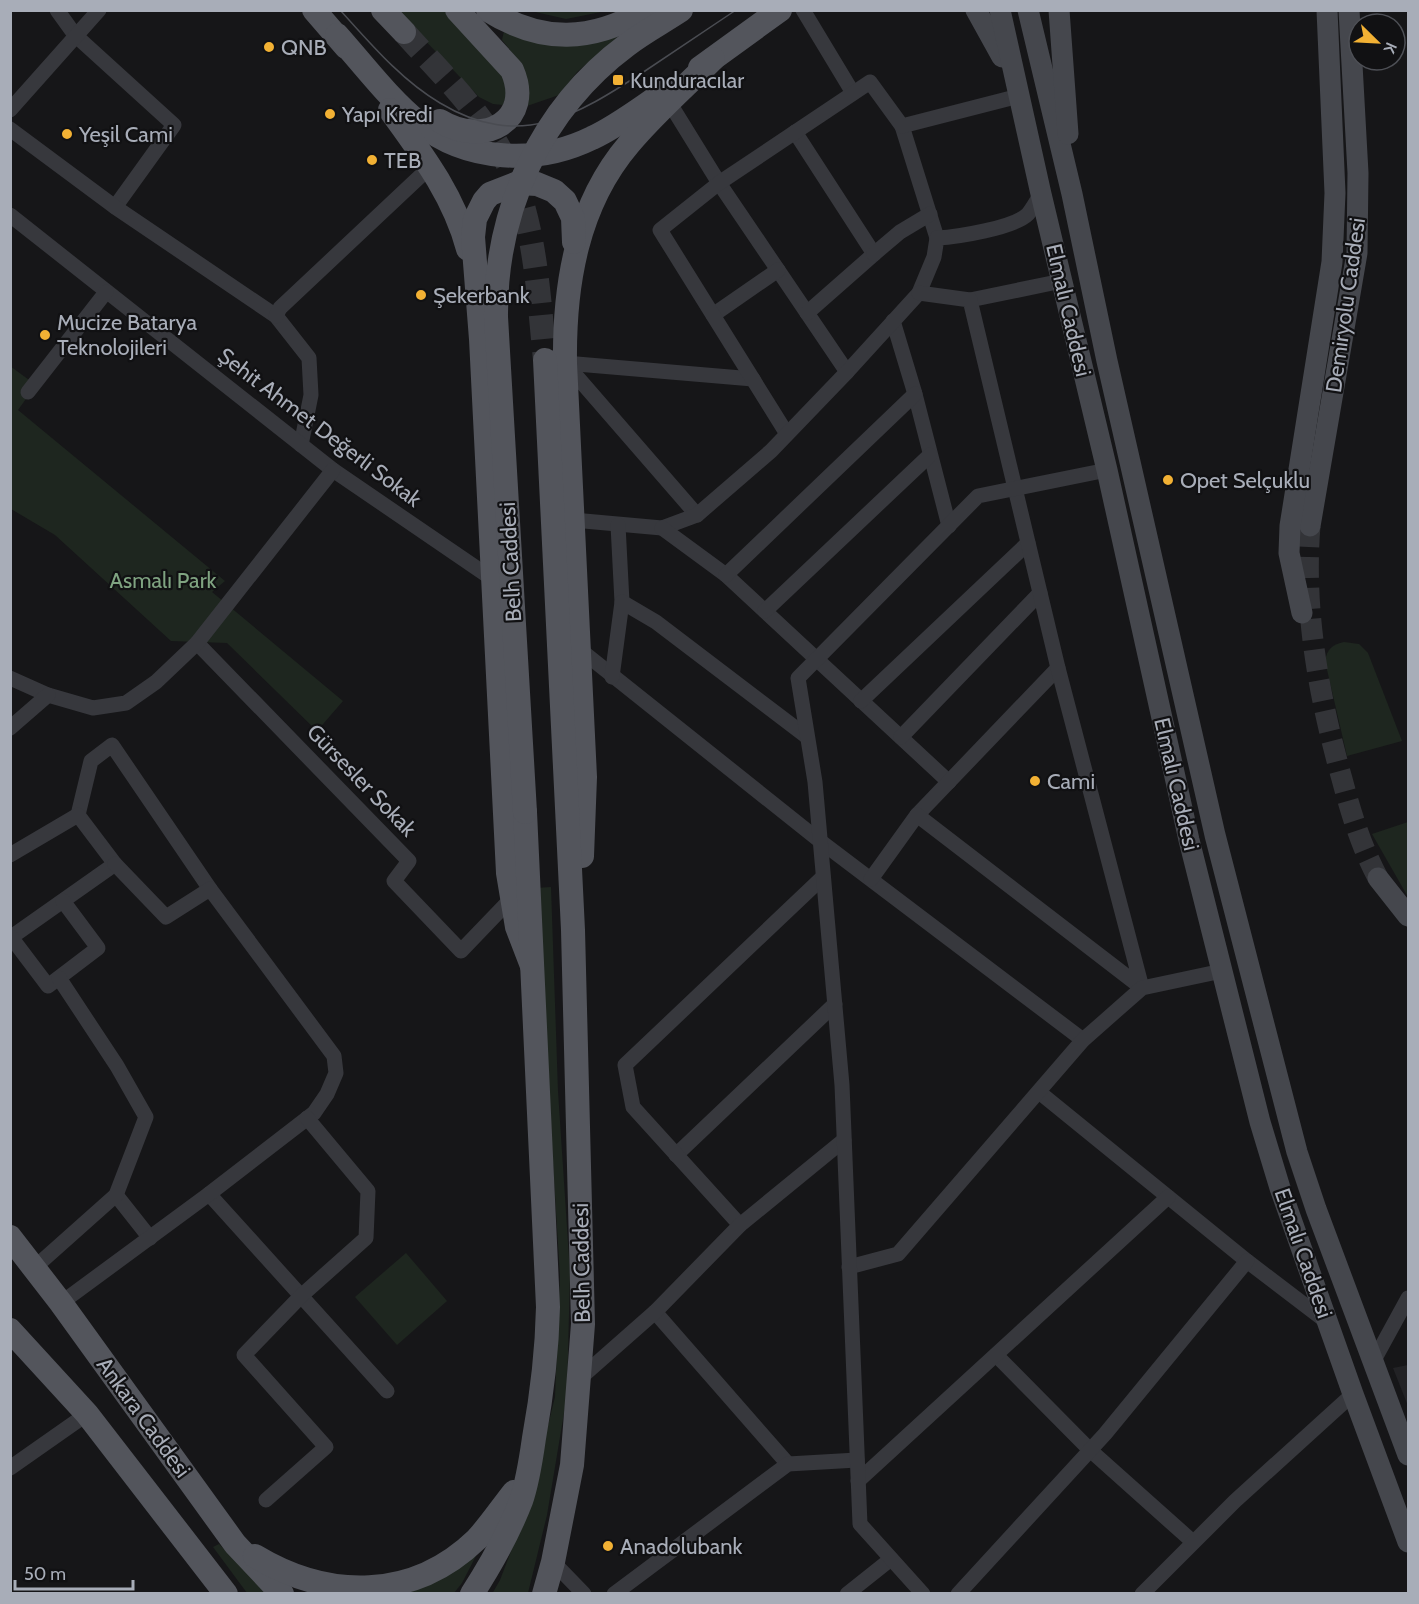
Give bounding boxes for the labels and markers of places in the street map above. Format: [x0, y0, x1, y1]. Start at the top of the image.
place label: QNB [281, 34, 327, 61]
marker: QNB [262, 40, 276, 54]
place label: Kunduracılar [630, 67, 744, 94]
marker: Kunduracılar [611, 73, 625, 87]
place label: Yapı Kredi [341, 101, 433, 128]
marker: Yapı Kredi [323, 107, 337, 121]
place label: Yeşil Cami [78, 121, 173, 148]
marker: Yeşil Cami [60, 127, 74, 141]
place label: TEB [384, 147, 421, 174]
marker: TEB [365, 153, 379, 167]
place label: Şekerbank [433, 282, 530, 309]
marker: Şekerbank [414, 288, 428, 302]
place label: Mucize Batarya Teknolojileri [57, 309, 197, 361]
marker: Mucize Batarya Teknolojileri [38, 328, 52, 342]
place label: Opet Selçuklu [1180, 467, 1310, 494]
marker: Opet Selçuklu [1161, 473, 1175, 487]
place label: Cami [1047, 768, 1095, 795]
marker: Cami [1028, 774, 1042, 788]
place label: Anadolubank [620, 1533, 743, 1560]
marker: Anadolubank [601, 1539, 615, 1553]

